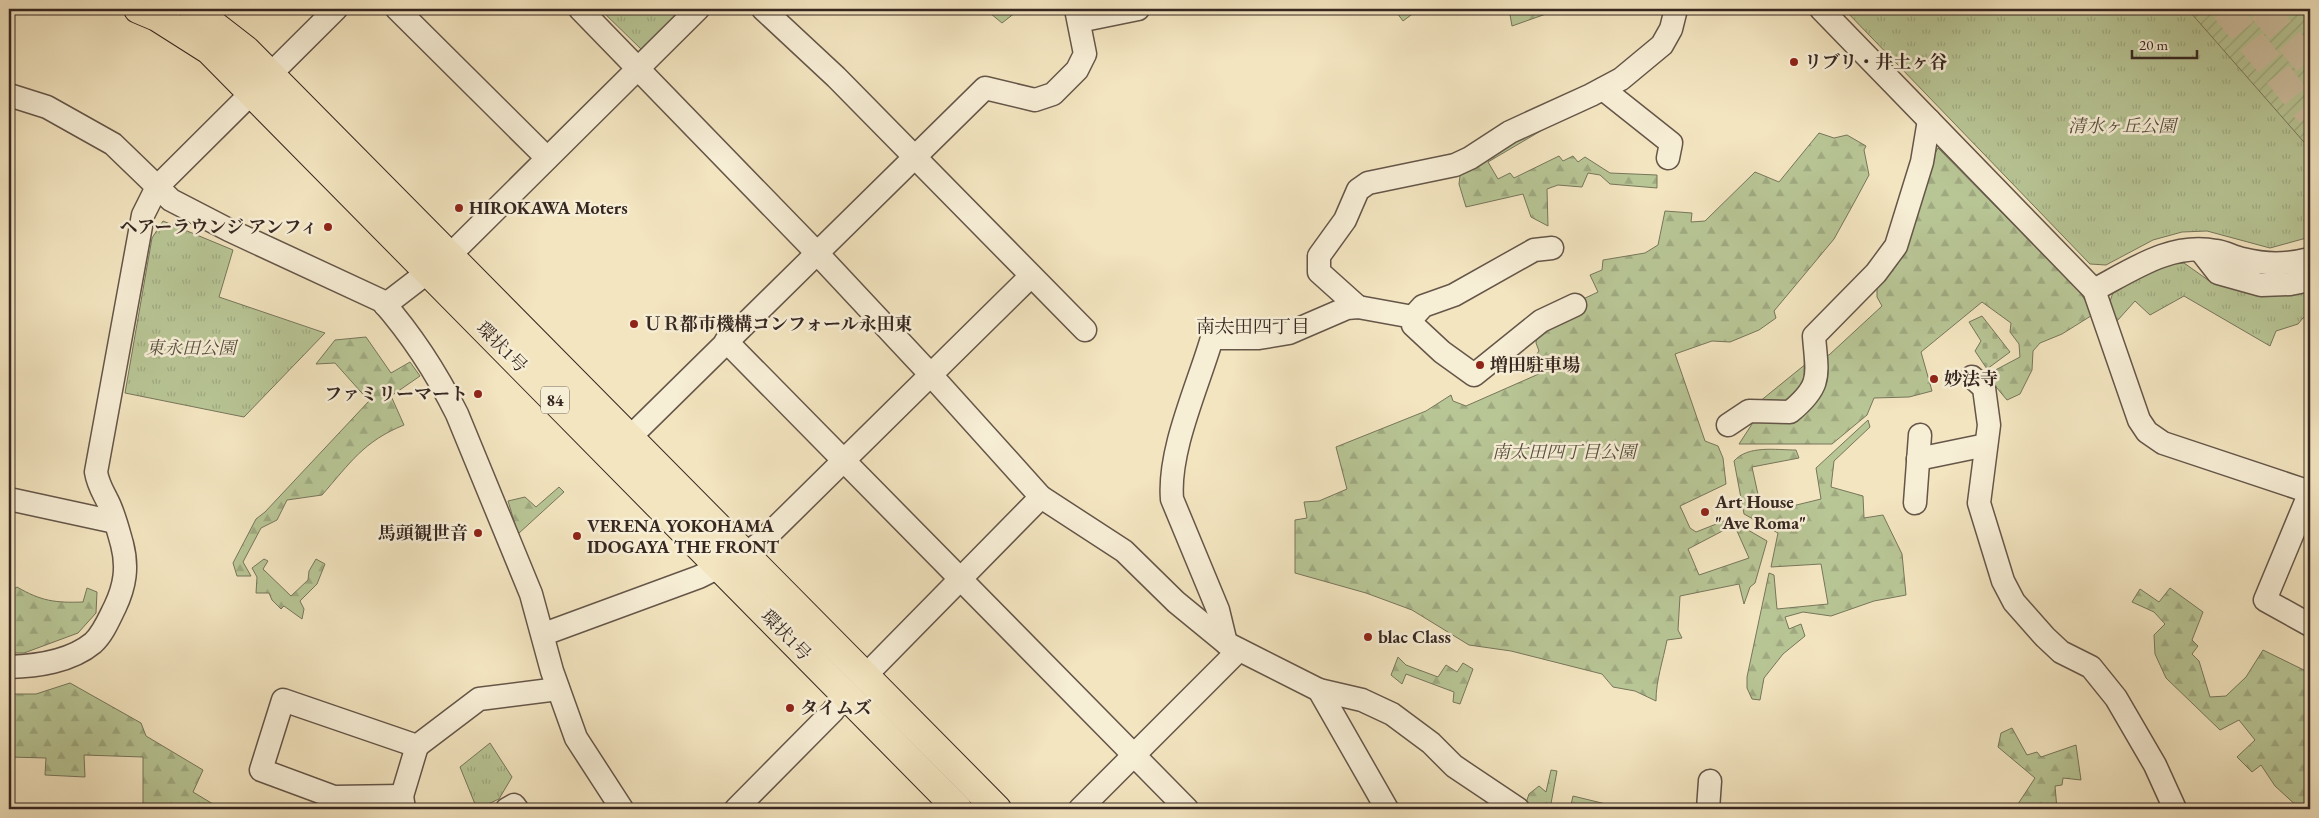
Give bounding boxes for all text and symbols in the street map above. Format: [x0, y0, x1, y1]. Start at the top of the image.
scale bar [2132, 28, 2196, 60]
text: 20 m [2139, 35, 2168, 54]
place label: リブリ・井土ヶ谷 [1804, 50, 1947, 73]
marker: リブリ・井土ヶ谷 [1788, 56, 1800, 68]
park label: 清水ヶ丘公園 [2068, 114, 2179, 137]
place label: HIROKAWA Moters [469, 196, 628, 219]
marker: HIROKAWA Moters [453, 202, 465, 214]
place label: ヘアーラウンジ アンフィ [119, 215, 318, 238]
marker: ヘアーラウンジ アンフィ [322, 221, 334, 233]
place label: ＵＲ都市機構コンフォール永田東 [644, 312, 913, 335]
district label: 南太田四丁目 [1196, 314, 1310, 339]
street label: 環状1号 [472, 316, 533, 377]
marker: ＵＲ都市機構コンフォール永田東 [628, 318, 640, 330]
park label: 東永田公園 [146, 336, 239, 359]
place label: 増田駐車場 [1490, 353, 1580, 376]
marker: 増田駐車場 [1474, 359, 1486, 371]
place label: 妙法寺 [1944, 367, 1998, 390]
marker: 妙法寺 [1928, 373, 1940, 385]
place label: ファミリーマート [324, 382, 468, 405]
road number: 84 [541, 386, 569, 414]
marker: ファミリーマート [472, 388, 484, 400]
park label: 南太田四丁目公園 [1492, 440, 1639, 463]
place label: Art House "Ave Roma" [1714, 490, 1806, 534]
marker: Art House "Ave Roma" [1699, 506, 1711, 518]
place label: VERENA YOKOHAMA IDOGAYA THE FRONT [587, 514, 780, 558]
place label: 馬頭観世音 [378, 521, 468, 544]
marker: 馬頭観世音 [472, 527, 484, 539]
marker: VERENA YOKOHAMA IDOGAYA THE FRONT [571, 530, 583, 542]
street label: 環状1号 [756, 604, 816, 665]
place label: blac Class [1378, 625, 1451, 648]
marker: blac Class [1362, 631, 1374, 643]
place label: タイムズ [800, 696, 872, 719]
marker: タイムズ [784, 702, 796, 714]

